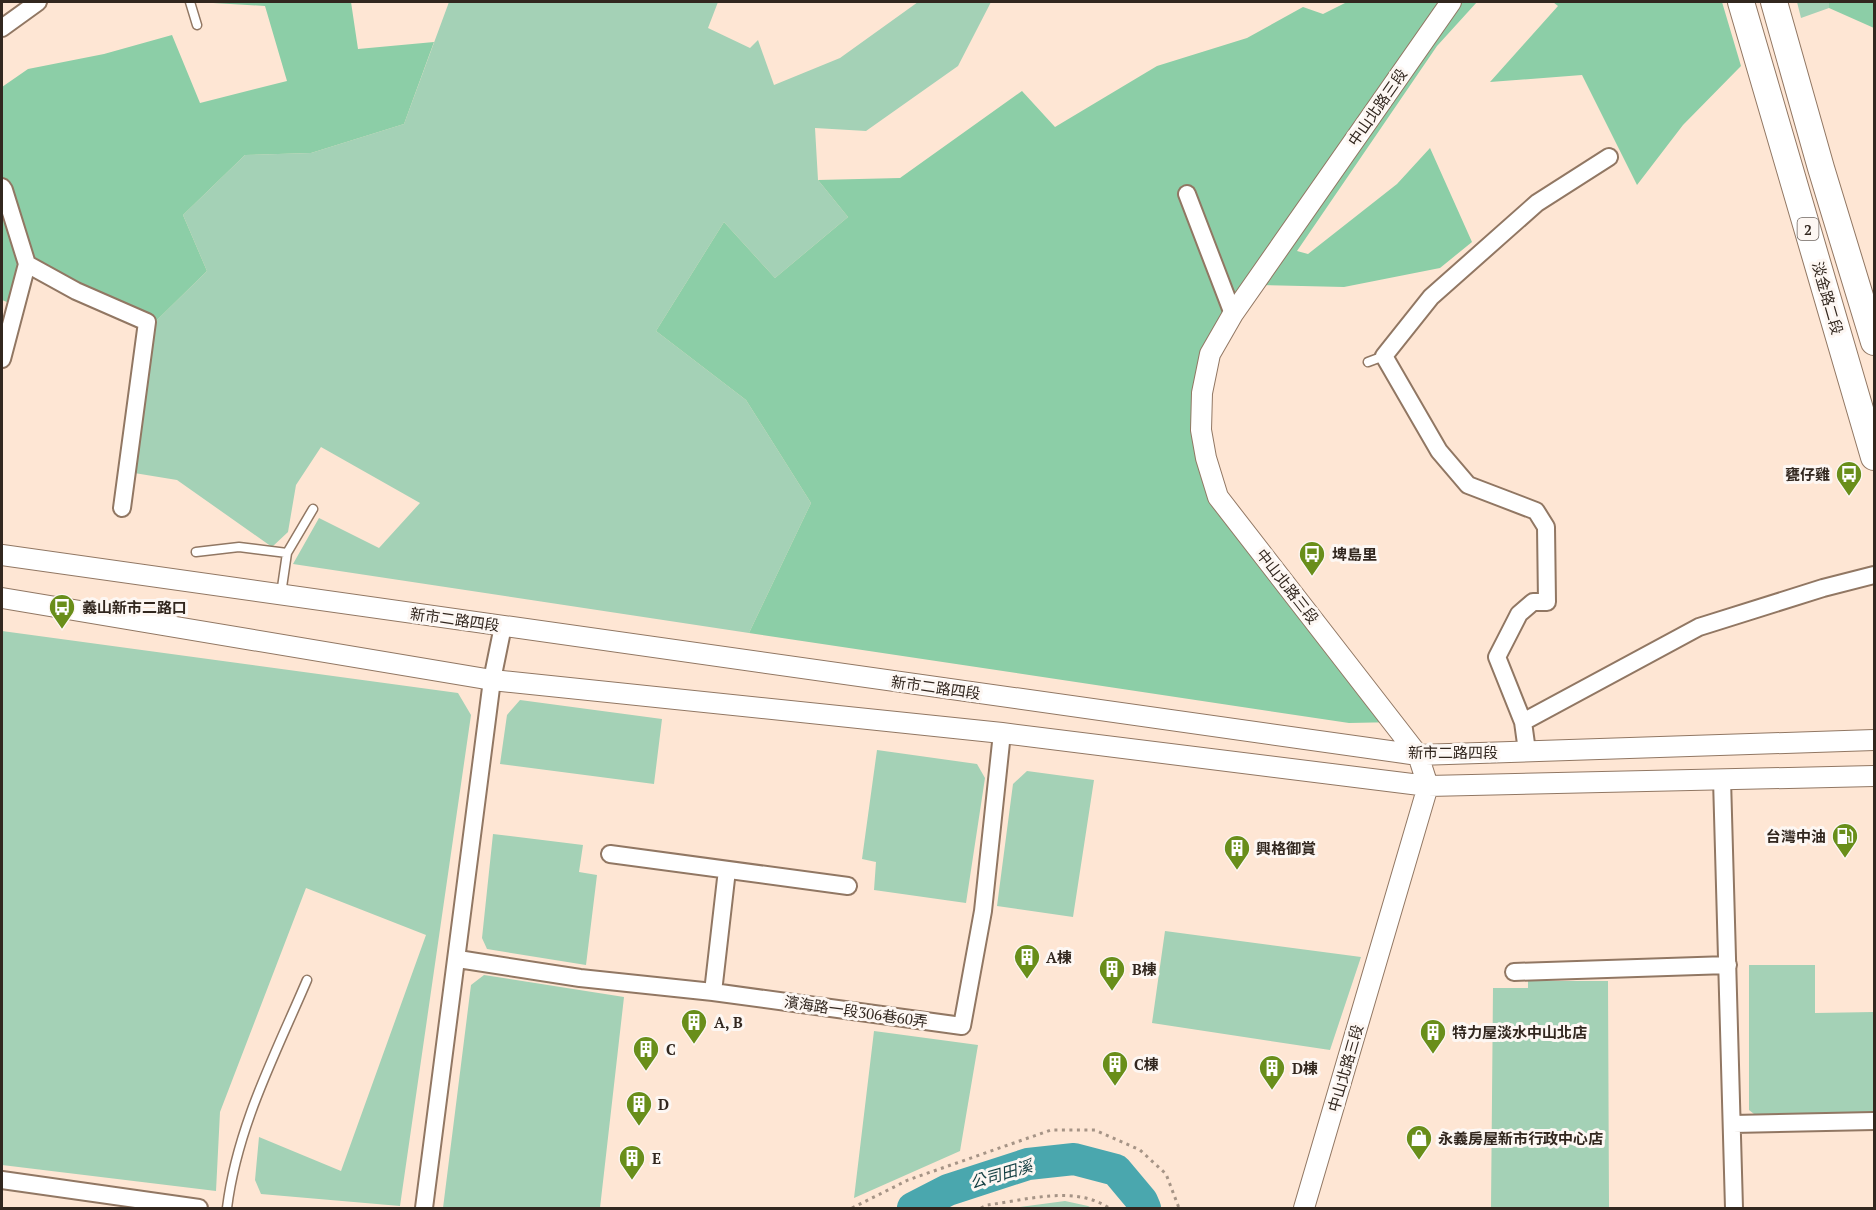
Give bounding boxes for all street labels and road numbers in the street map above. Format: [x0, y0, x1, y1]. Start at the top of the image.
street label: 中山北路三段 [1343, 64, 1411, 150]
road number: 2 [1798, 218, 1818, 240]
street label: 淡金路二段 [1808, 259, 1848, 337]
street label: 中山北路三段 [1252, 544, 1324, 628]
street label: 新市二路四段 [409, 603, 501, 635]
street label: 新市二路四段 [890, 671, 982, 703]
street label: 新市二路四段 [1408, 742, 1498, 762]
street label: 濱海路一段306巷60弄 [783, 991, 929, 1031]
street label: 中山北路三段 [1323, 1022, 1367, 1114]

